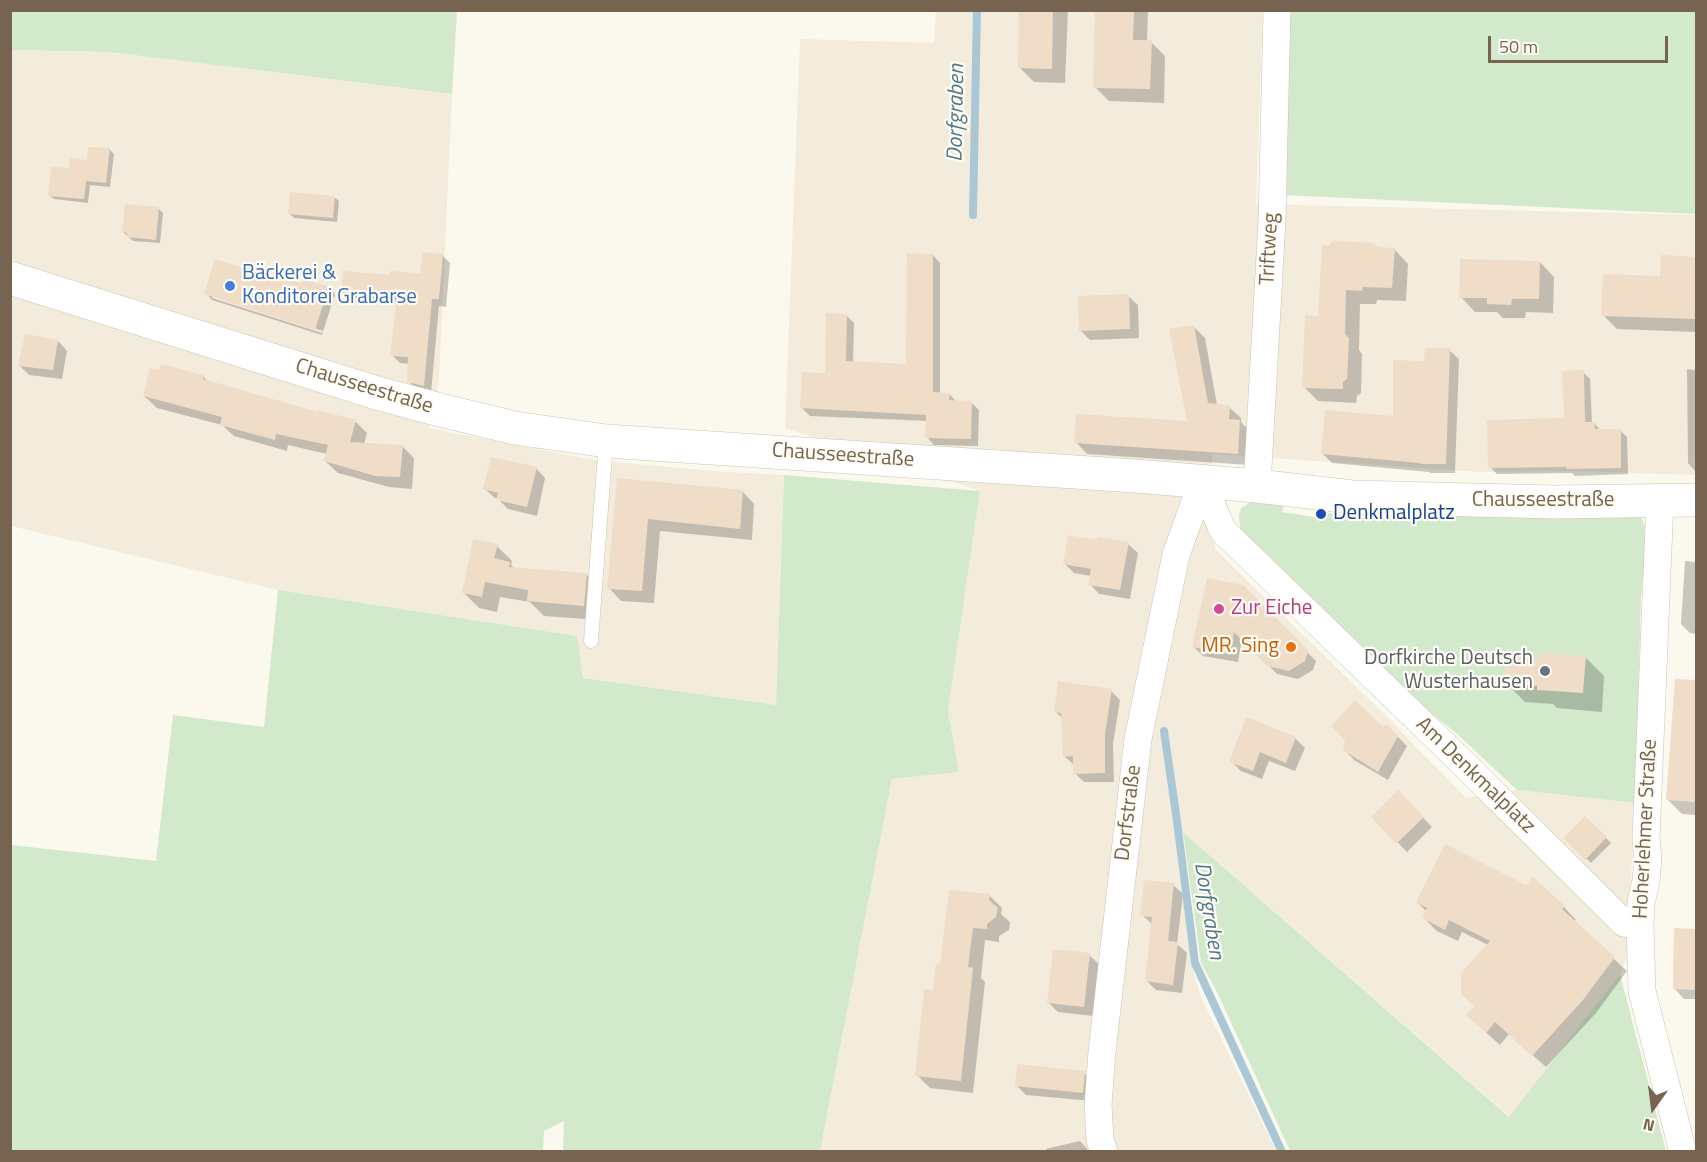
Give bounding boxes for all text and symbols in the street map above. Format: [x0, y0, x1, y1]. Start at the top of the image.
scale bar [1491, 24, 1671, 62]
text: 50 m [1499, 33, 1538, 60]
water label: Dorfgraben [943, 64, 971, 162]
street label: Triftweg [1256, 212, 1284, 286]
place label: Bäckerei & Konditorei Grabarse [242, 261, 417, 311]
marker: Bäckerei & Konditorei Grabarse [223, 279, 237, 293]
street label: Chausseestraße [292, 354, 436, 420]
street label: Chausseestraße [771, 438, 915, 474]
street label: Chausseestraße [1472, 488, 1614, 514]
place label: Denkmalplatz [1333, 501, 1455, 527]
marker: Denkmalplatz [1314, 507, 1328, 521]
place label: Zur Eiche [1231, 596, 1312, 622]
marker: Zur Eiche [1212, 602, 1226, 616]
place label: MR. Sing [1201, 634, 1279, 660]
marker: MR. Sing [1284, 640, 1298, 654]
place label: Dorfkirche Deutsch Wusterhausen [1364, 646, 1533, 696]
marker: Dorfkirche Deutsch Wusterhausen [1538, 664, 1552, 678]
street label: Am Denkmalplatz [1410, 713, 1540, 839]
street label: Hoherlehmer Straße [1629, 738, 1663, 920]
street label: Dorfstraße [1111, 764, 1147, 862]
water label: Dorfgraben [1187, 861, 1229, 961]
north arrow [1623, 1078, 1683, 1138]
text: N [1640, 1112, 1657, 1138]

